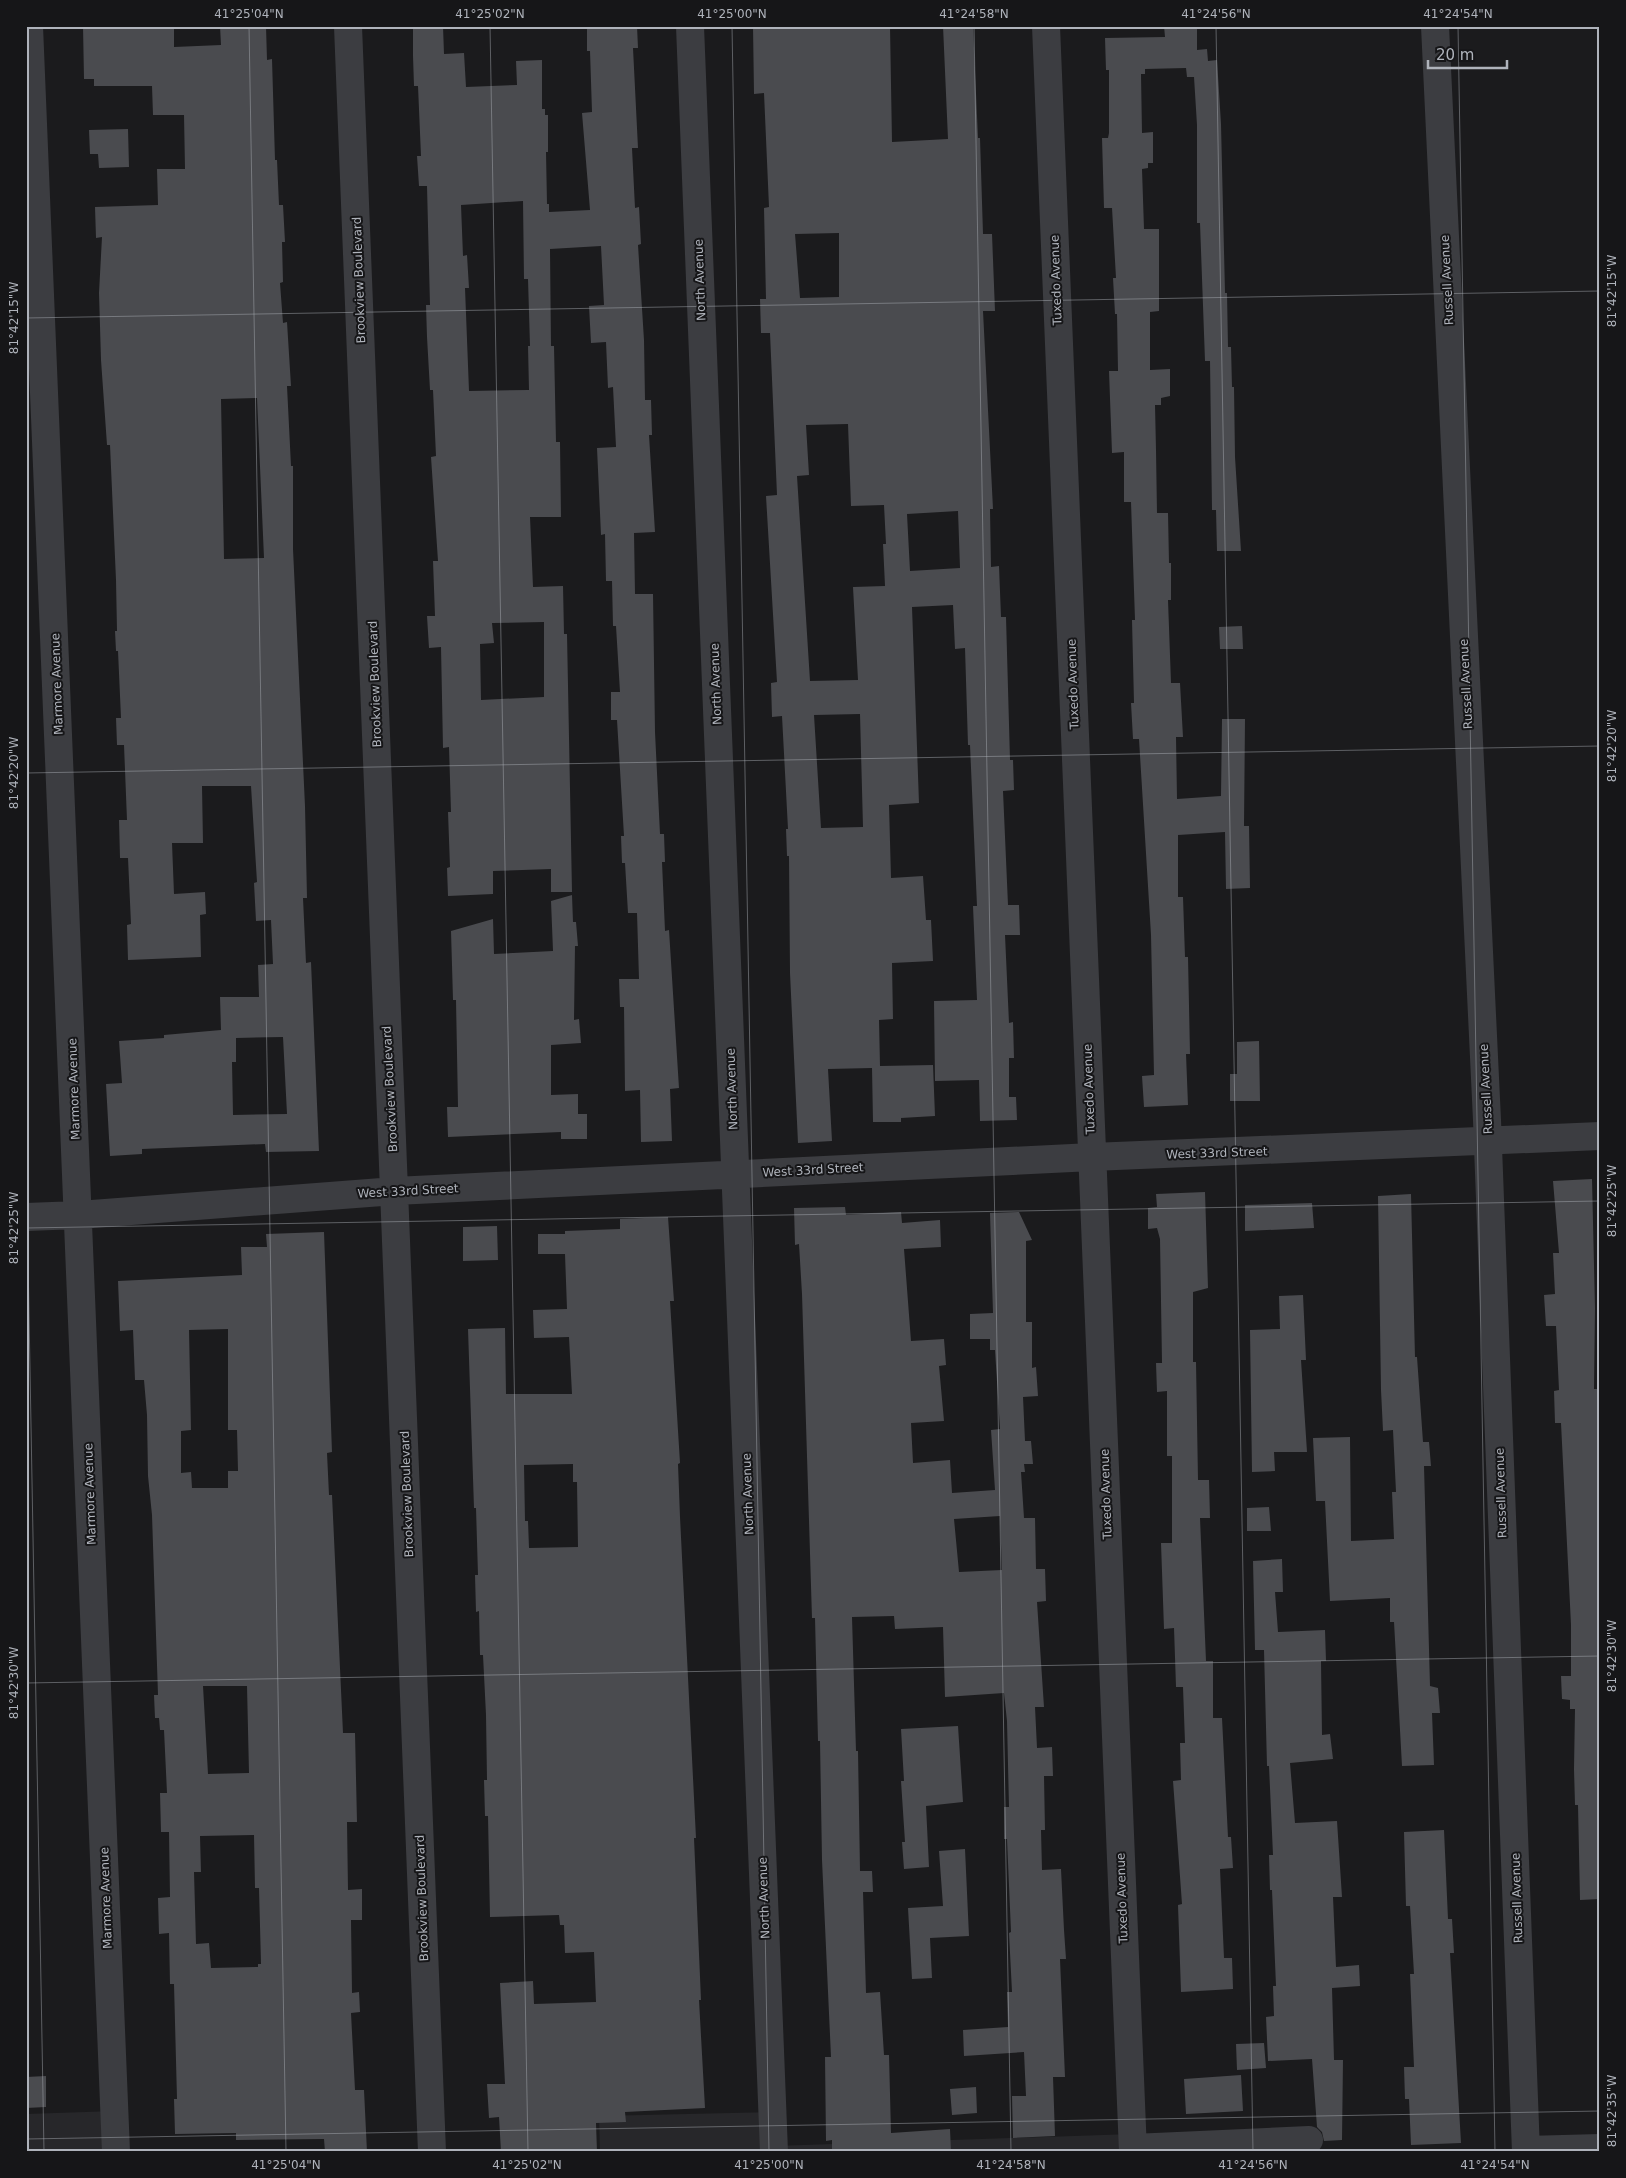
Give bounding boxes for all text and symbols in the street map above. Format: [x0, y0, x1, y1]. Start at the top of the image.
text: 41°25'04"N [214, 7, 284, 21]
text: 41°25'02"N [455, 7, 525, 21]
text: 41°25'00"N [697, 7, 767, 21]
text: 41°24'58"N [939, 7, 1009, 21]
text: 41°24'56"N [1181, 7, 1251, 21]
text: 41°24'54"N [1423, 7, 1493, 21]
scale bar [1428, 38, 1507, 70]
text: 20 m [1436, 46, 1474, 64]
street label: Brookview Boulevard [350, 216, 368, 344]
street label: Tuxedo Avenue [1047, 234, 1065, 327]
street label: Russell Avenue [1438, 235, 1456, 325]
street label: North Avenue [692, 239, 708, 321]
text: 81°42'15"W [1605, 255, 1619, 327]
text: 81°42'15"W [7, 282, 21, 354]
street label: Brookview Boulevard [366, 620, 384, 748]
street label: Marmore Avenue [48, 633, 66, 735]
street label: Tuxedo Avenue [1064, 638, 1082, 731]
street label: Russell Avenue [1457, 639, 1475, 729]
street label: North Avenue [708, 643, 724, 725]
text: 81°42'20"W [1605, 710, 1619, 782]
text: 81°42'20"W [7, 737, 21, 809]
street label: Brookview Boulevard [380, 1025, 400, 1153]
street label: Marmore Avenue [65, 1038, 83, 1140]
street label: Tuxedo Avenue [1080, 1043, 1098, 1136]
street label: Russell Avenue [1477, 1044, 1495, 1134]
street label: North Avenue [724, 1048, 740, 1130]
street label: West 33rd Street [1166, 1144, 1268, 1162]
street label: West 33rd Street [762, 1160, 864, 1180]
text: 81°42'25"W [1605, 1165, 1619, 1237]
street label: West 33rd Street [357, 1181, 459, 1201]
text: 81°42'25"W [7, 1192, 21, 1264]
street label: Brookview Boulevard [398, 1430, 416, 1558]
street label: Marmore Avenue [81, 1443, 99, 1545]
street label: Tuxedo Avenue [1097, 1448, 1115, 1541]
street label: Russell Avenue [1492, 1448, 1510, 1538]
street label: North Avenue [740, 1453, 756, 1535]
text: 81°42'30"W [1605, 1620, 1619, 1692]
text: 81°42'30"W [7, 1647, 21, 1719]
street label: Brookview Boulevard [413, 1834, 431, 1962]
street label: Marmore Avenue [97, 1847, 115, 1949]
street label: Tuxedo Avenue [1113, 1852, 1131, 1945]
street label: Russell Avenue [1508, 1853, 1526, 1943]
street label: North Avenue [756, 1857, 772, 1939]
text: 81°42'35"W [1605, 2075, 1619, 2147]
text: 41°25'04"N [251, 2158, 321, 2172]
text: 41°25'02"N [492, 2158, 562, 2172]
text: 41°25'00"N [734, 2158, 804, 2172]
text: 41°24'58"N [976, 2158, 1046, 2172]
text: 41°24'56"N [1218, 2158, 1288, 2172]
text: 41°24'54"N [1460, 2158, 1530, 2172]

